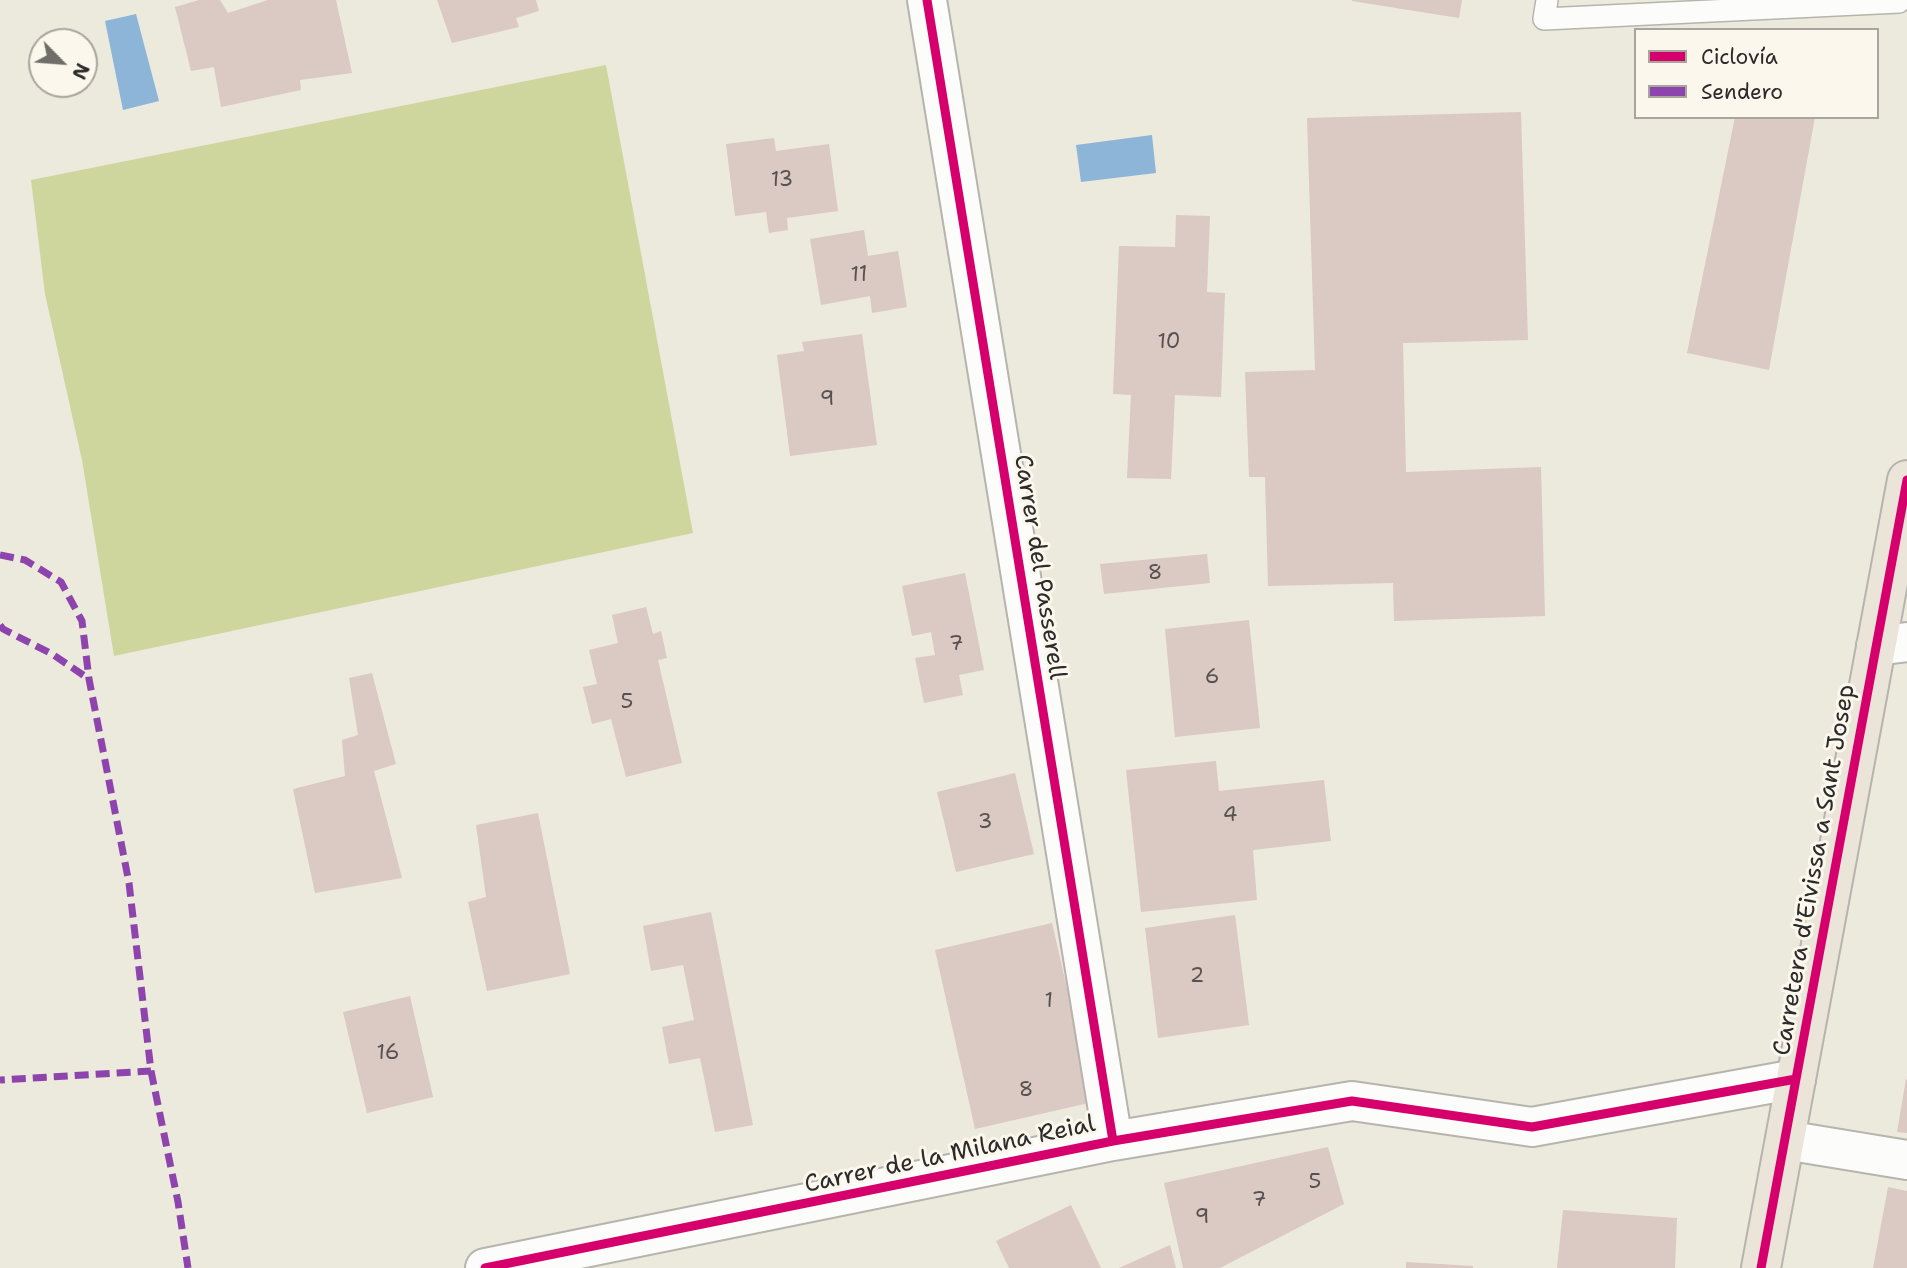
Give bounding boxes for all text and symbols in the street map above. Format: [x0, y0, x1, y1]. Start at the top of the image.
north arrow [28, 28, 98, 98]
legend [1634, 28, 1879, 119]
text: Ciclovía [1701, 43, 1778, 71]
text: N [66, 59, 95, 83]
text: Sendero [1701, 78, 1783, 106]
house number: 13 [771, 168, 793, 194]
house number: 11 [851, 263, 867, 289]
house number: 10 [1158, 330, 1180, 356]
house number: 9 [820, 387, 834, 413]
street label: Carrer del Passerell [1007, 452, 1071, 682]
house number: 8 [1148, 561, 1162, 587]
house number: 7 [949, 632, 963, 658]
house number: 6 [1205, 665, 1219, 691]
street label: Carretera d'Eivissa a Sant Josep [1768, 682, 1862, 1058]
house number: 5 [621, 690, 633, 716]
house number: 4 [1223, 803, 1237, 829]
house number: 3 [978, 810, 992, 836]
house number: 2 [1190, 964, 1204, 990]
house number: 1 [1045, 989, 1053, 1015]
house number: 16 [377, 1041, 399, 1067]
house number: 8 [1019, 1078, 1033, 1104]
street label: Carrer de la Milana Reial [802, 1110, 1098, 1200]
house number: 5 [1309, 1170, 1321, 1196]
house number: 7 [1252, 1188, 1266, 1214]
house number: 9 [1195, 1205, 1209, 1231]

